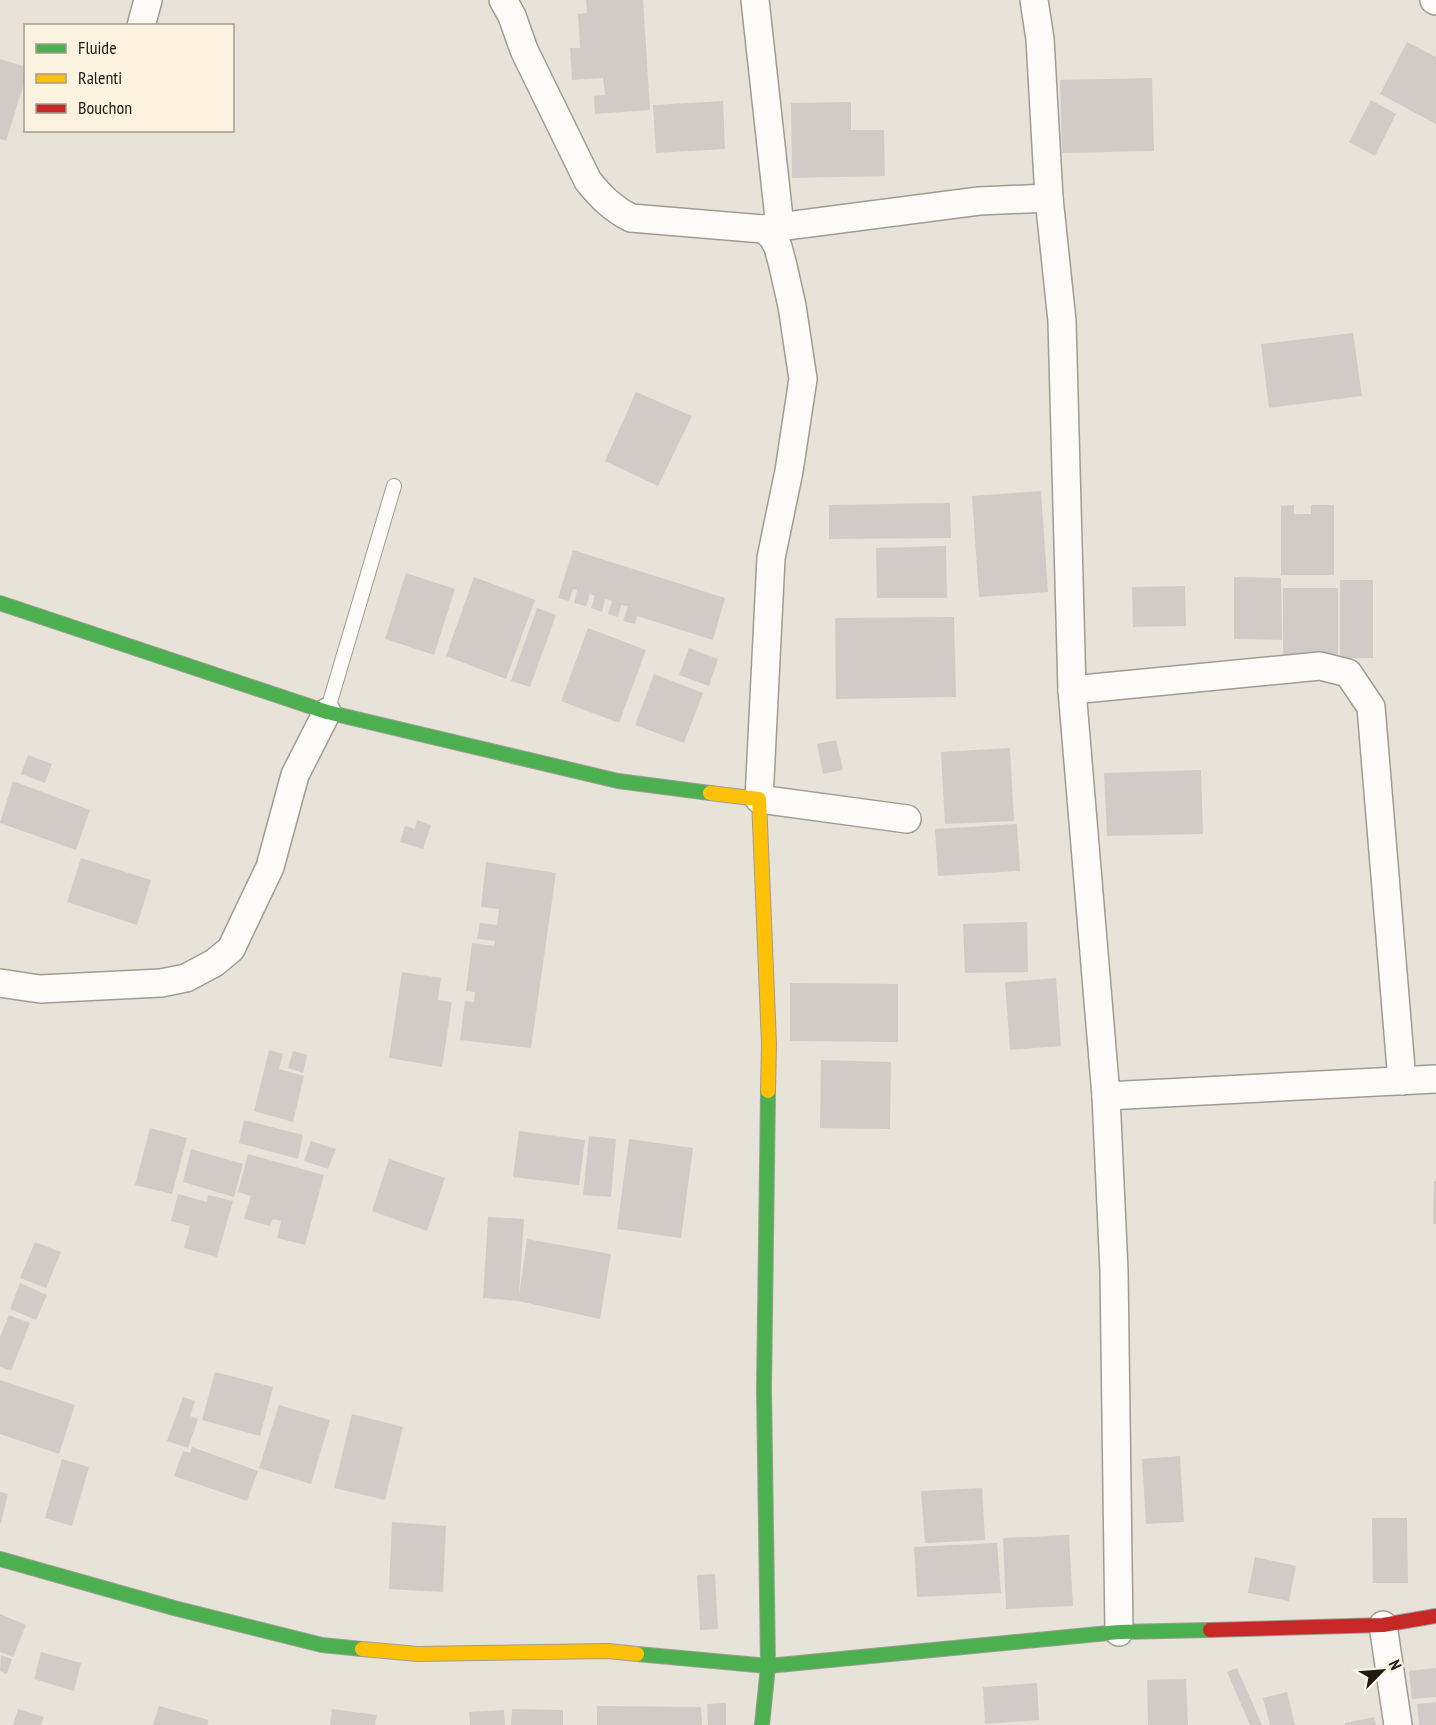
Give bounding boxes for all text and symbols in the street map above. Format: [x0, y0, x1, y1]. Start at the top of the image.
legend [24, 24, 234, 132]
text: Fluide [78, 36, 117, 59]
text: Ralenti [78, 66, 122, 89]
text: Bouchon [78, 96, 132, 119]
north arrow [1352, 1641, 1412, 1701]
text: N [1385, 1657, 1406, 1673]

